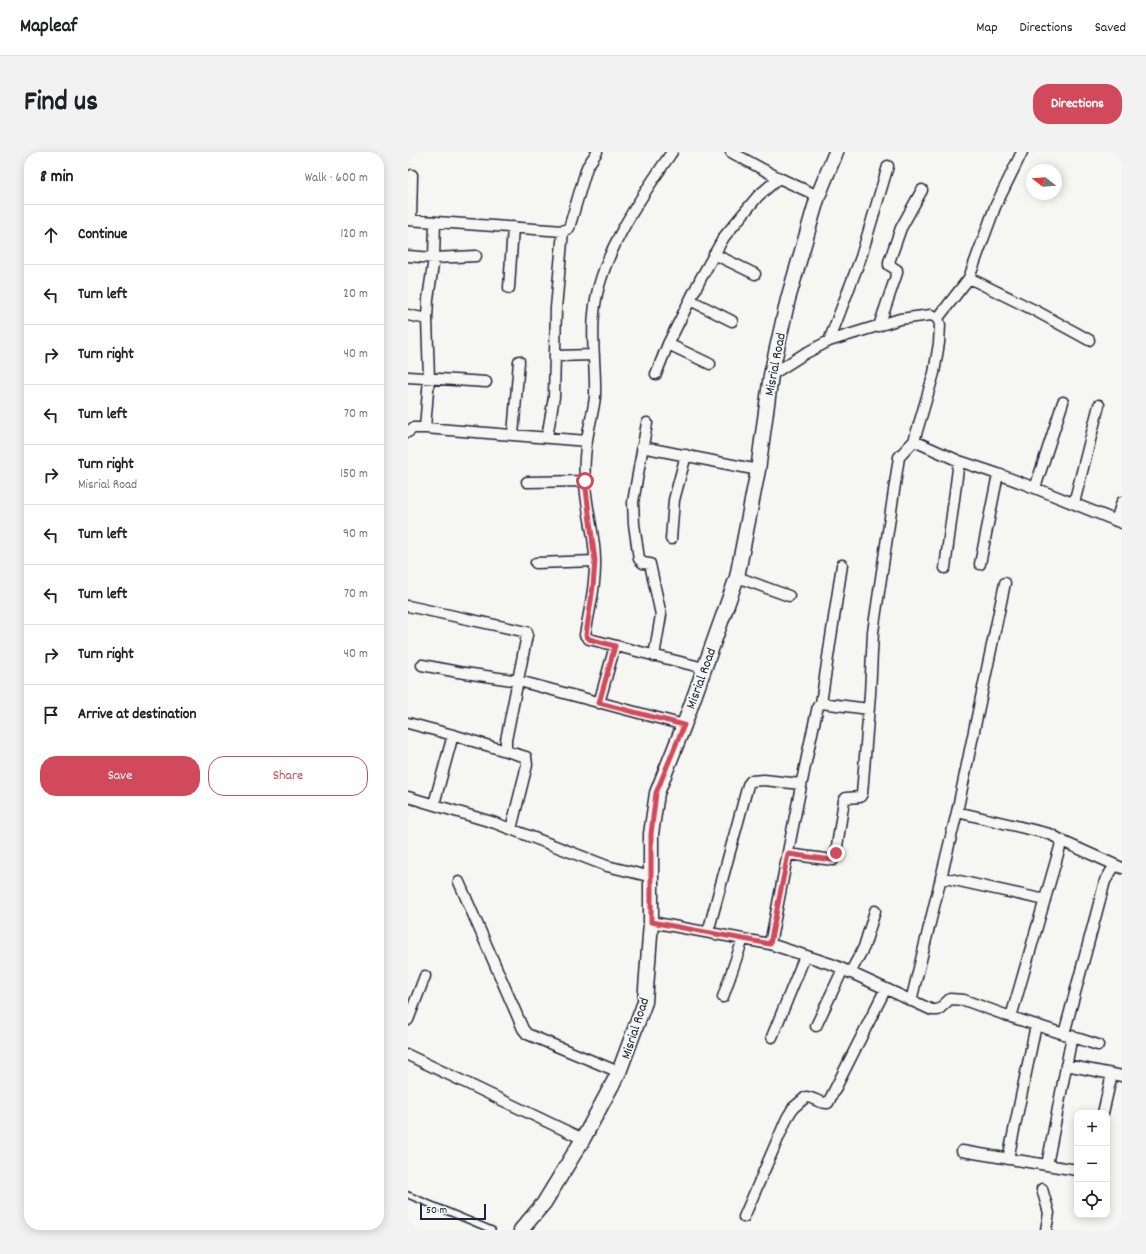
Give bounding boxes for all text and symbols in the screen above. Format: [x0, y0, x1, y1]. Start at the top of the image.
text: Mapleaf [20, 14, 77, 41]
text: Map [976, 18, 998, 38]
text: Directions [1020, 18, 1073, 38]
text: Saved [1095, 18, 1126, 38]
text: Find us [24, 84, 98, 124]
button: Directions [1033, 84, 1122, 124]
north arrow [1026, 164, 1062, 200]
text: 8 min [40, 166, 73, 190]
text: Walk · 600 m [305, 169, 368, 188]
icon: ahead [40, 224, 62, 246]
text: Continue [78, 224, 127, 246]
text: 120 m [340, 225, 368, 244]
icon: left [40, 284, 62, 306]
text: Turn left [78, 284, 127, 306]
text: 20 m [343, 285, 368, 304]
street label: Misrial Road [760, 331, 792, 398]
icon: right [40, 344, 62, 366]
text: Turn right [78, 344, 134, 366]
text: 40 m [344, 345, 368, 364]
icon: left [40, 404, 62, 426]
text: Turn left [78, 404, 127, 426]
text: 70 m [344, 405, 368, 424]
text: Turn right [78, 454, 134, 476]
icon: right [40, 464, 62, 486]
text: 150 m [340, 465, 368, 484]
route start [576, 472, 594, 490]
text: Misrial Road [78, 476, 137, 495]
icon: left [40, 524, 62, 546]
text: Turn left [78, 524, 127, 546]
text: 90 m [343, 525, 368, 544]
icon: left [40, 584, 62, 606]
text: Turn left [78, 584, 127, 606]
text: 70 m [344, 585, 368, 604]
icon: right [40, 644, 62, 666]
text: Turn right [78, 644, 134, 666]
text: 40 m [344, 645, 368, 664]
street label: Misrial Road [682, 645, 722, 712]
icon: arrive [40, 704, 62, 726]
text: Arrive at destination [78, 704, 196, 726]
button: Save [40, 756, 200, 796]
button: Share [208, 756, 368, 796]
route end [827, 844, 845, 862]
street label: Misrial Road [617, 995, 655, 1062]
map controls [1074, 1110, 1110, 1218]
button: + [1074, 1110, 1110, 1146]
button: − [1074, 1146, 1110, 1182]
button: locate [1074, 1182, 1110, 1218]
scale bar [420, 1202, 486, 1221]
text: 50 m [426, 1203, 447, 1219]

